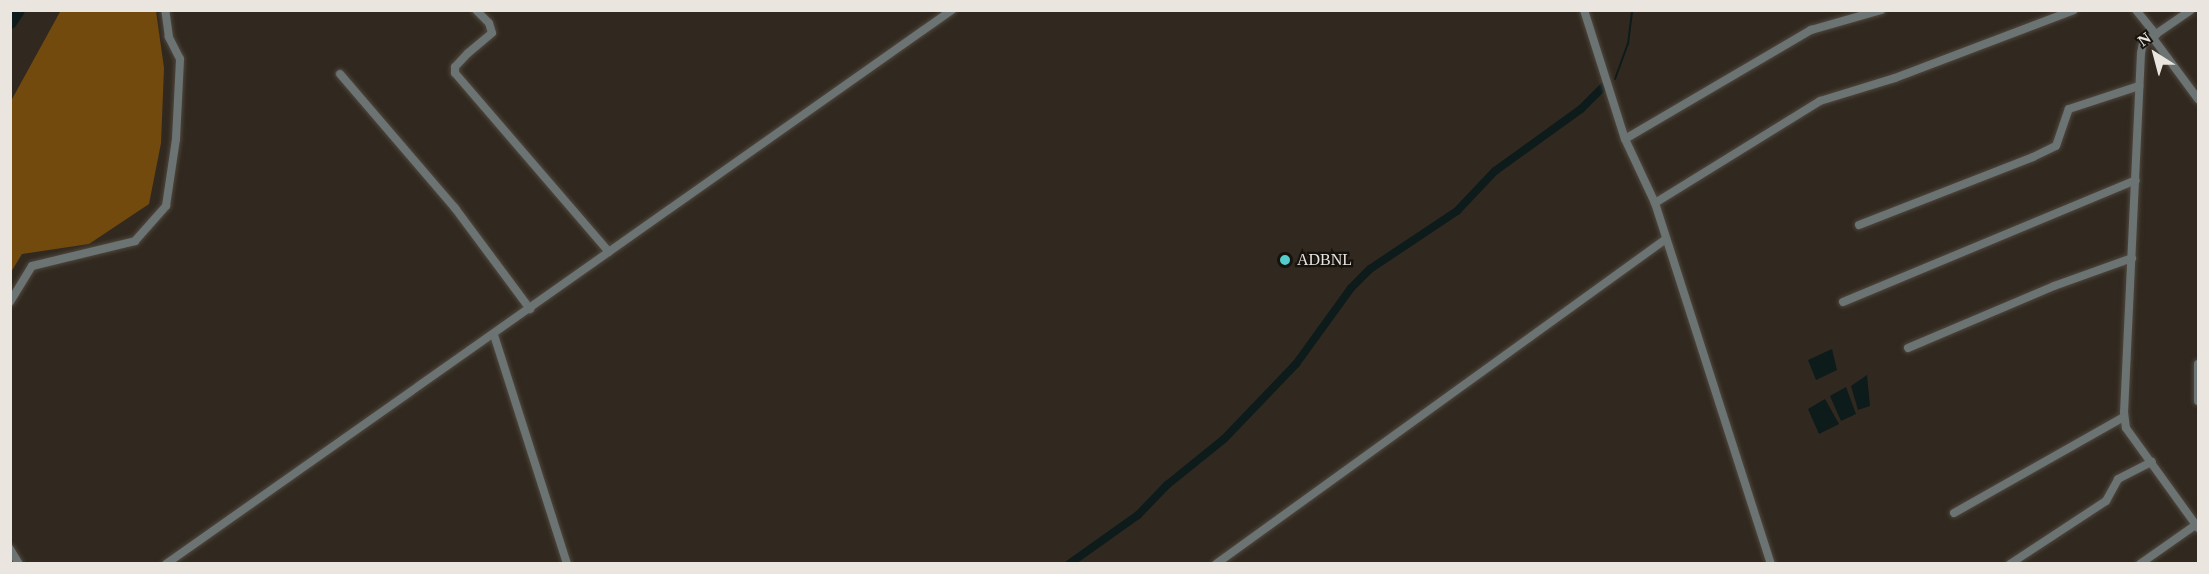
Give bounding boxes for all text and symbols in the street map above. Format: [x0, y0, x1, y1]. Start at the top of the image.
north arrow [2125, 24, 2185, 84]
text: N [2134, 29, 2154, 49]
place label: ADBNL [1297, 250, 1352, 270]
marker: ADBNL [1278, 253, 1292, 267]

